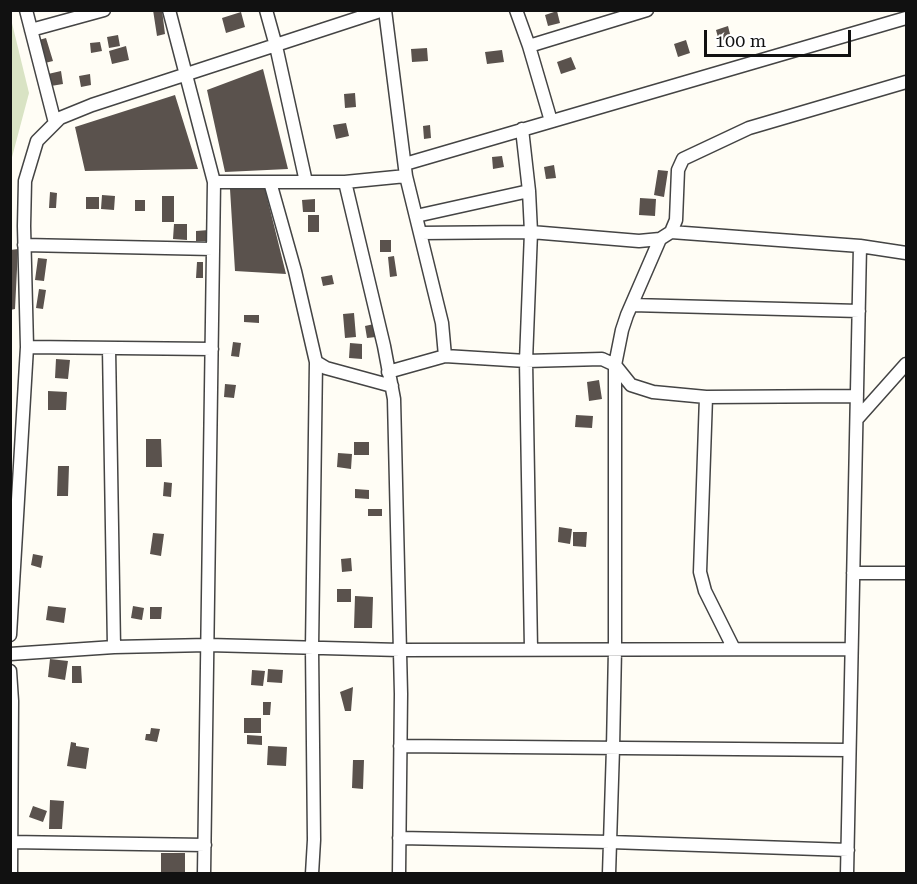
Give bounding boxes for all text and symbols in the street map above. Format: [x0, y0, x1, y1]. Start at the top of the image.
scale bar [707, 18, 854, 56]
text: 100 m [715, 30, 766, 51]

